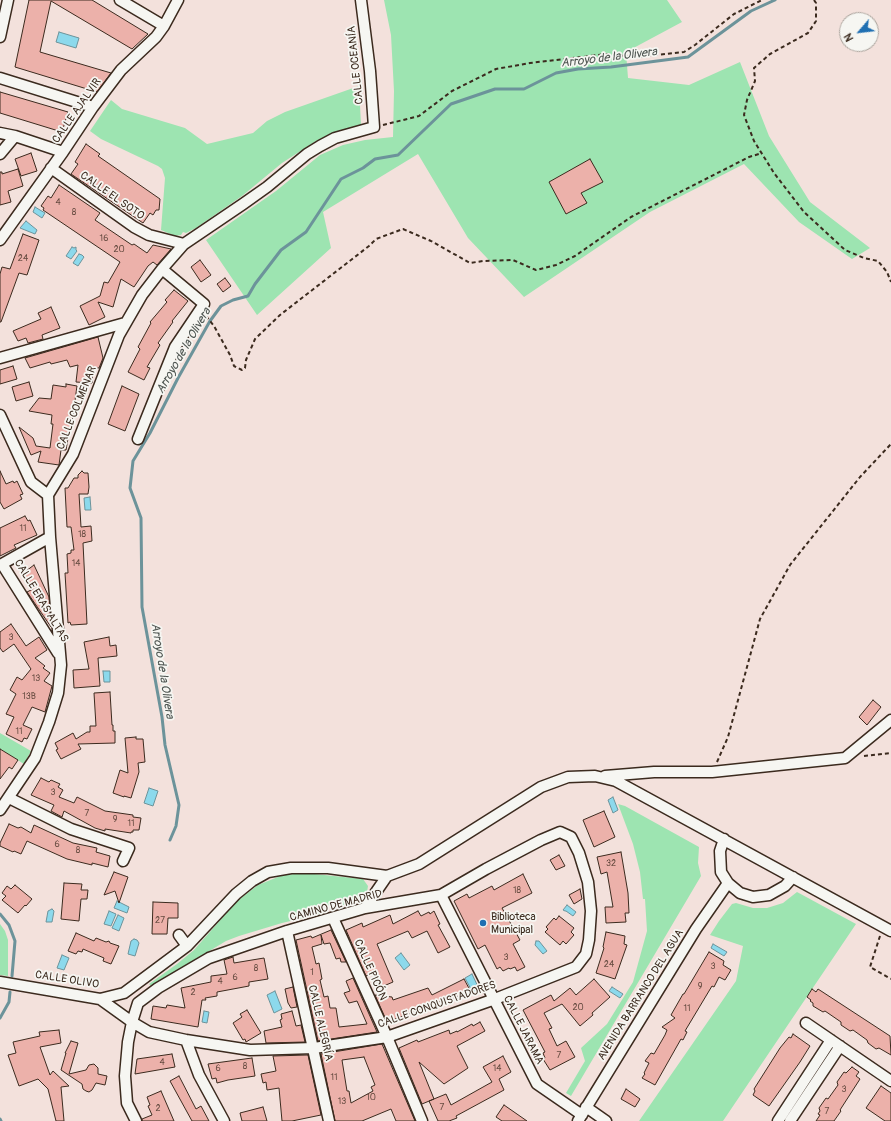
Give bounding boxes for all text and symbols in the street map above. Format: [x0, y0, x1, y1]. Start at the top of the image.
north arrow [839, 12, 879, 52]
street label: CALLE OCEANÍA [345, 25, 367, 105]
text: N [841, 31, 856, 44]
water label: Arroyo de la Olivera [560, 45, 658, 71]
street label: CALLE AJALVIR [50, 76, 104, 146]
street label: CALLE EL SOTO [77, 169, 147, 223]
house number: 4 [55, 198, 61, 208]
house number: 8 [72, 208, 76, 218]
house number: 16 [100, 234, 108, 244]
house number: 20 [113, 245, 125, 255]
house number: 24 [18, 254, 28, 264]
water label: Arroyo de la Olivera [154, 306, 214, 396]
street label: CALLE COLMENAR [54, 364, 100, 452]
house number: 11 [19, 524, 27, 534]
house number: 18 [78, 530, 86, 540]
street label: CALLE ERAS ALTAS [11, 557, 71, 645]
house number: 14 [72, 559, 80, 569]
water label: Arroyo de la Olivera [147, 622, 177, 720]
house number: 3 [8, 633, 14, 643]
house number: 13 [32, 674, 40, 684]
house number: 13B [22, 692, 36, 702]
house number: 11 [15, 727, 23, 737]
house number: 3 [50, 788, 56, 798]
house number: 7 [85, 809, 89, 819]
house number: 9 [113, 815, 117, 825]
house number: 11 [127, 819, 135, 829]
house number: 6 [54, 840, 60, 850]
house number: 8 [76, 846, 80, 856]
house number: 32 [606, 859, 616, 869]
house number: 18 [513, 886, 521, 896]
street label: CAMINO DE MADRID [288, 887, 384, 925]
place label: Biblioteca Municipal [491, 910, 536, 936]
house number: 27 [155, 916, 165, 926]
marker: Biblioteca Municipal [478, 918, 488, 928]
street label: AVENIDA BARRANCO DEL AGUA [595, 927, 687, 1063]
street label: CALLE PICÓN [351, 938, 389, 1002]
house number: 3 [503, 953, 509, 963]
house number: 24 [604, 960, 614, 970]
house number: 3 [710, 962, 716, 972]
house number: 8 [254, 964, 258, 974]
street label: CALLE OLIVO [34, 968, 100, 992]
house number: 1 [310, 968, 314, 978]
house number: 6 [232, 973, 238, 983]
house number: 4 [217, 977, 223, 987]
street label: CALLE CONQUISTADORES [376, 979, 498, 1031]
house number: 9 [698, 982, 702, 992]
street label: CALLE ALEGRÍA [305, 984, 335, 1062]
house number: 2 [190, 988, 196, 998]
street label: CALLE JARAMA [500, 993, 546, 1067]
house number: 20 [572, 1003, 584, 1013]
house number: 11 [683, 1004, 691, 1014]
house number: 7 [557, 1051, 561, 1061]
house number: 4 [159, 1058, 165, 1068]
house number: 8 [243, 1062, 247, 1072]
house number: 6 [215, 1064, 221, 1074]
house number: 14 [493, 1064, 501, 1074]
house number: 11 [330, 1073, 338, 1083]
house number: 3 [841, 1085, 847, 1095]
house number: 10 [366, 1093, 376, 1103]
house number: 13 [338, 1097, 346, 1107]
house number: 7 [440, 1103, 444, 1113]
house number: 2 [155, 1104, 161, 1114]
house number: 7 [825, 1107, 829, 1117]

